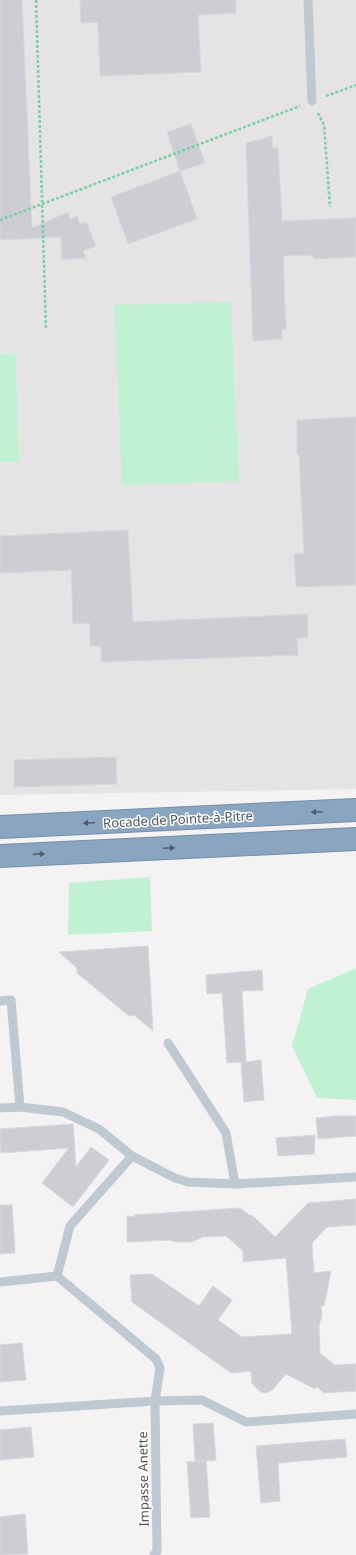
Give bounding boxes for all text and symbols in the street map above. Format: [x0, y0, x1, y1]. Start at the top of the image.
street label: Rocade de Pointe-à-Pitre [103, 806, 253, 832]
one-way arrow [310, 809, 323, 815]
one-way arrow [83, 819, 95, 826]
one-way arrow [163, 844, 175, 851]
one-way arrow [33, 851, 46, 857]
street label: Impasse Anette [133, 1431, 153, 1527]

